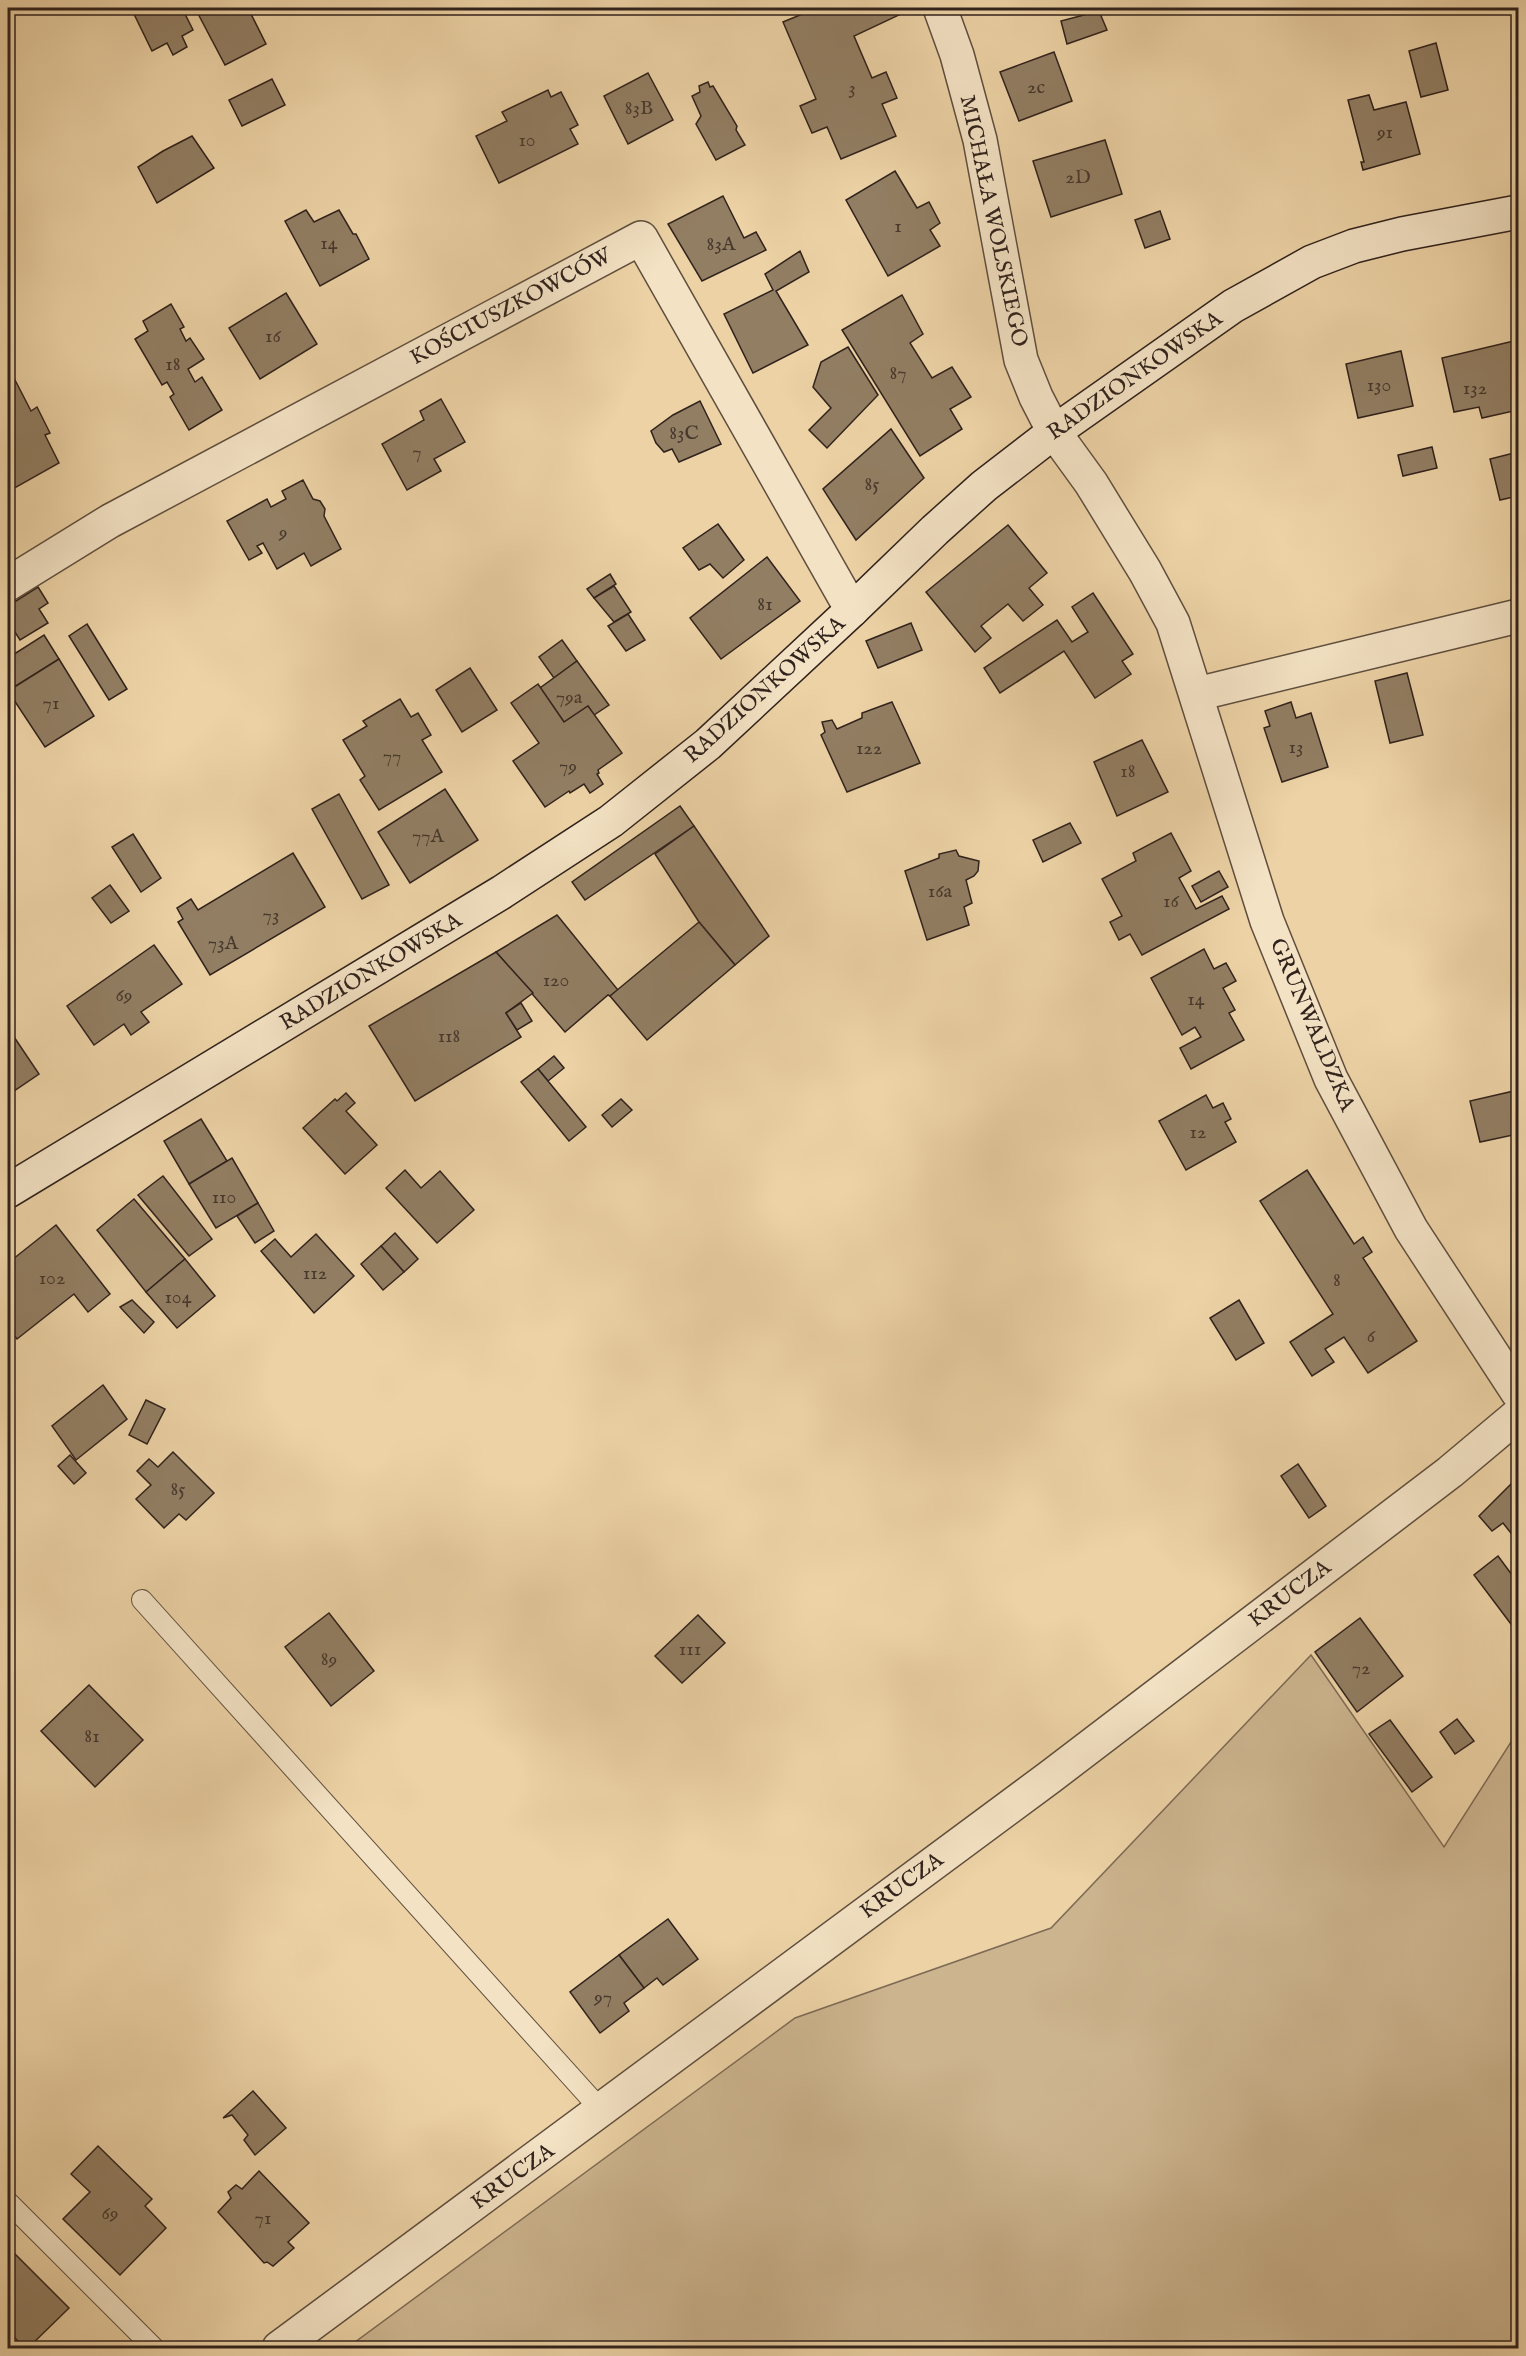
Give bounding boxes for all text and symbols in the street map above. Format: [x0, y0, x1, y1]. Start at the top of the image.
house number: 2c [1027, 75, 1045, 100]
house number: 3 [848, 76, 856, 101]
street label: MICHAŁA WOLSKIEGO [953, 93, 1033, 349]
house number: 83B [625, 96, 653, 121]
house number: 91 [1376, 120, 1393, 145]
house number: 10 [518, 128, 536, 153]
house number: 2D [1065, 165, 1091, 190]
house number: 1 [894, 214, 902, 239]
house number: 14 [320, 231, 338, 256]
house number: 83A [707, 232, 736, 257]
street label: KOŚCIUSZKOWCÓW [405, 241, 618, 372]
street label: RADZIONKOWSKA [1042, 304, 1229, 447]
house number: 16 [265, 324, 282, 349]
house number: 18 [165, 352, 181, 377]
house number: 87 [889, 361, 907, 386]
house number: 130 [1367, 373, 1391, 398]
house number: 132 [1463, 376, 1487, 401]
house number: 83C [669, 421, 699, 446]
house number: 7 [412, 440, 422, 465]
house number: 85 [864, 472, 880, 497]
house number: 9 [278, 520, 287, 545]
house number: 81 [757, 592, 773, 617]
street label: RADZIONKOWSKA [679, 609, 852, 770]
house number: 79a [556, 685, 583, 710]
house number: 71 [43, 691, 59, 716]
house number: 13 [1289, 735, 1303, 760]
house number: 122 [856, 736, 882, 761]
house number: 77 [383, 744, 401, 769]
house number: 79 [559, 754, 577, 779]
house number: 18 [1120, 759, 1136, 784]
house number: 77A [412, 824, 445, 849]
house number: 16a [928, 879, 953, 904]
house number: 16 [1163, 889, 1180, 914]
house number: 73 [263, 903, 279, 928]
street label: RADZIONKOWSKA [275, 906, 468, 1037]
house number: 73A [208, 931, 239, 956]
street label: GRUNWALDZKA [1263, 934, 1362, 1117]
house number: 120 [543, 968, 569, 993]
house number: 69 [115, 983, 133, 1008]
house number: 14 [1187, 987, 1205, 1012]
house number: 118 [438, 1024, 460, 1049]
house number: 12 [1190, 1120, 1206, 1145]
house number: 110 [212, 1185, 236, 1210]
house number: 112 [303, 1261, 327, 1286]
house number: 102 [39, 1266, 65, 1291]
house number: 8 [1333, 1268, 1341, 1293]
house number: 104 [165, 1285, 192, 1310]
house number: 6 [1367, 1324, 1376, 1349]
house number: 85 [170, 1477, 186, 1502]
street label: KRUCZA [1243, 1553, 1338, 1634]
house number: 111 [679, 1637, 701, 1662]
house number: 89 [321, 1647, 337, 1672]
house number: 72 [1352, 1656, 1370, 1681]
house number: 81 [84, 1724, 100, 1749]
street label: KRUCZA [855, 1846, 950, 1926]
house number: 97 [593, 1985, 612, 2010]
street label: KRUCZA [466, 2137, 561, 2217]
house number: 69 [101, 2201, 119, 2226]
house number: 71 [255, 2206, 271, 2231]

